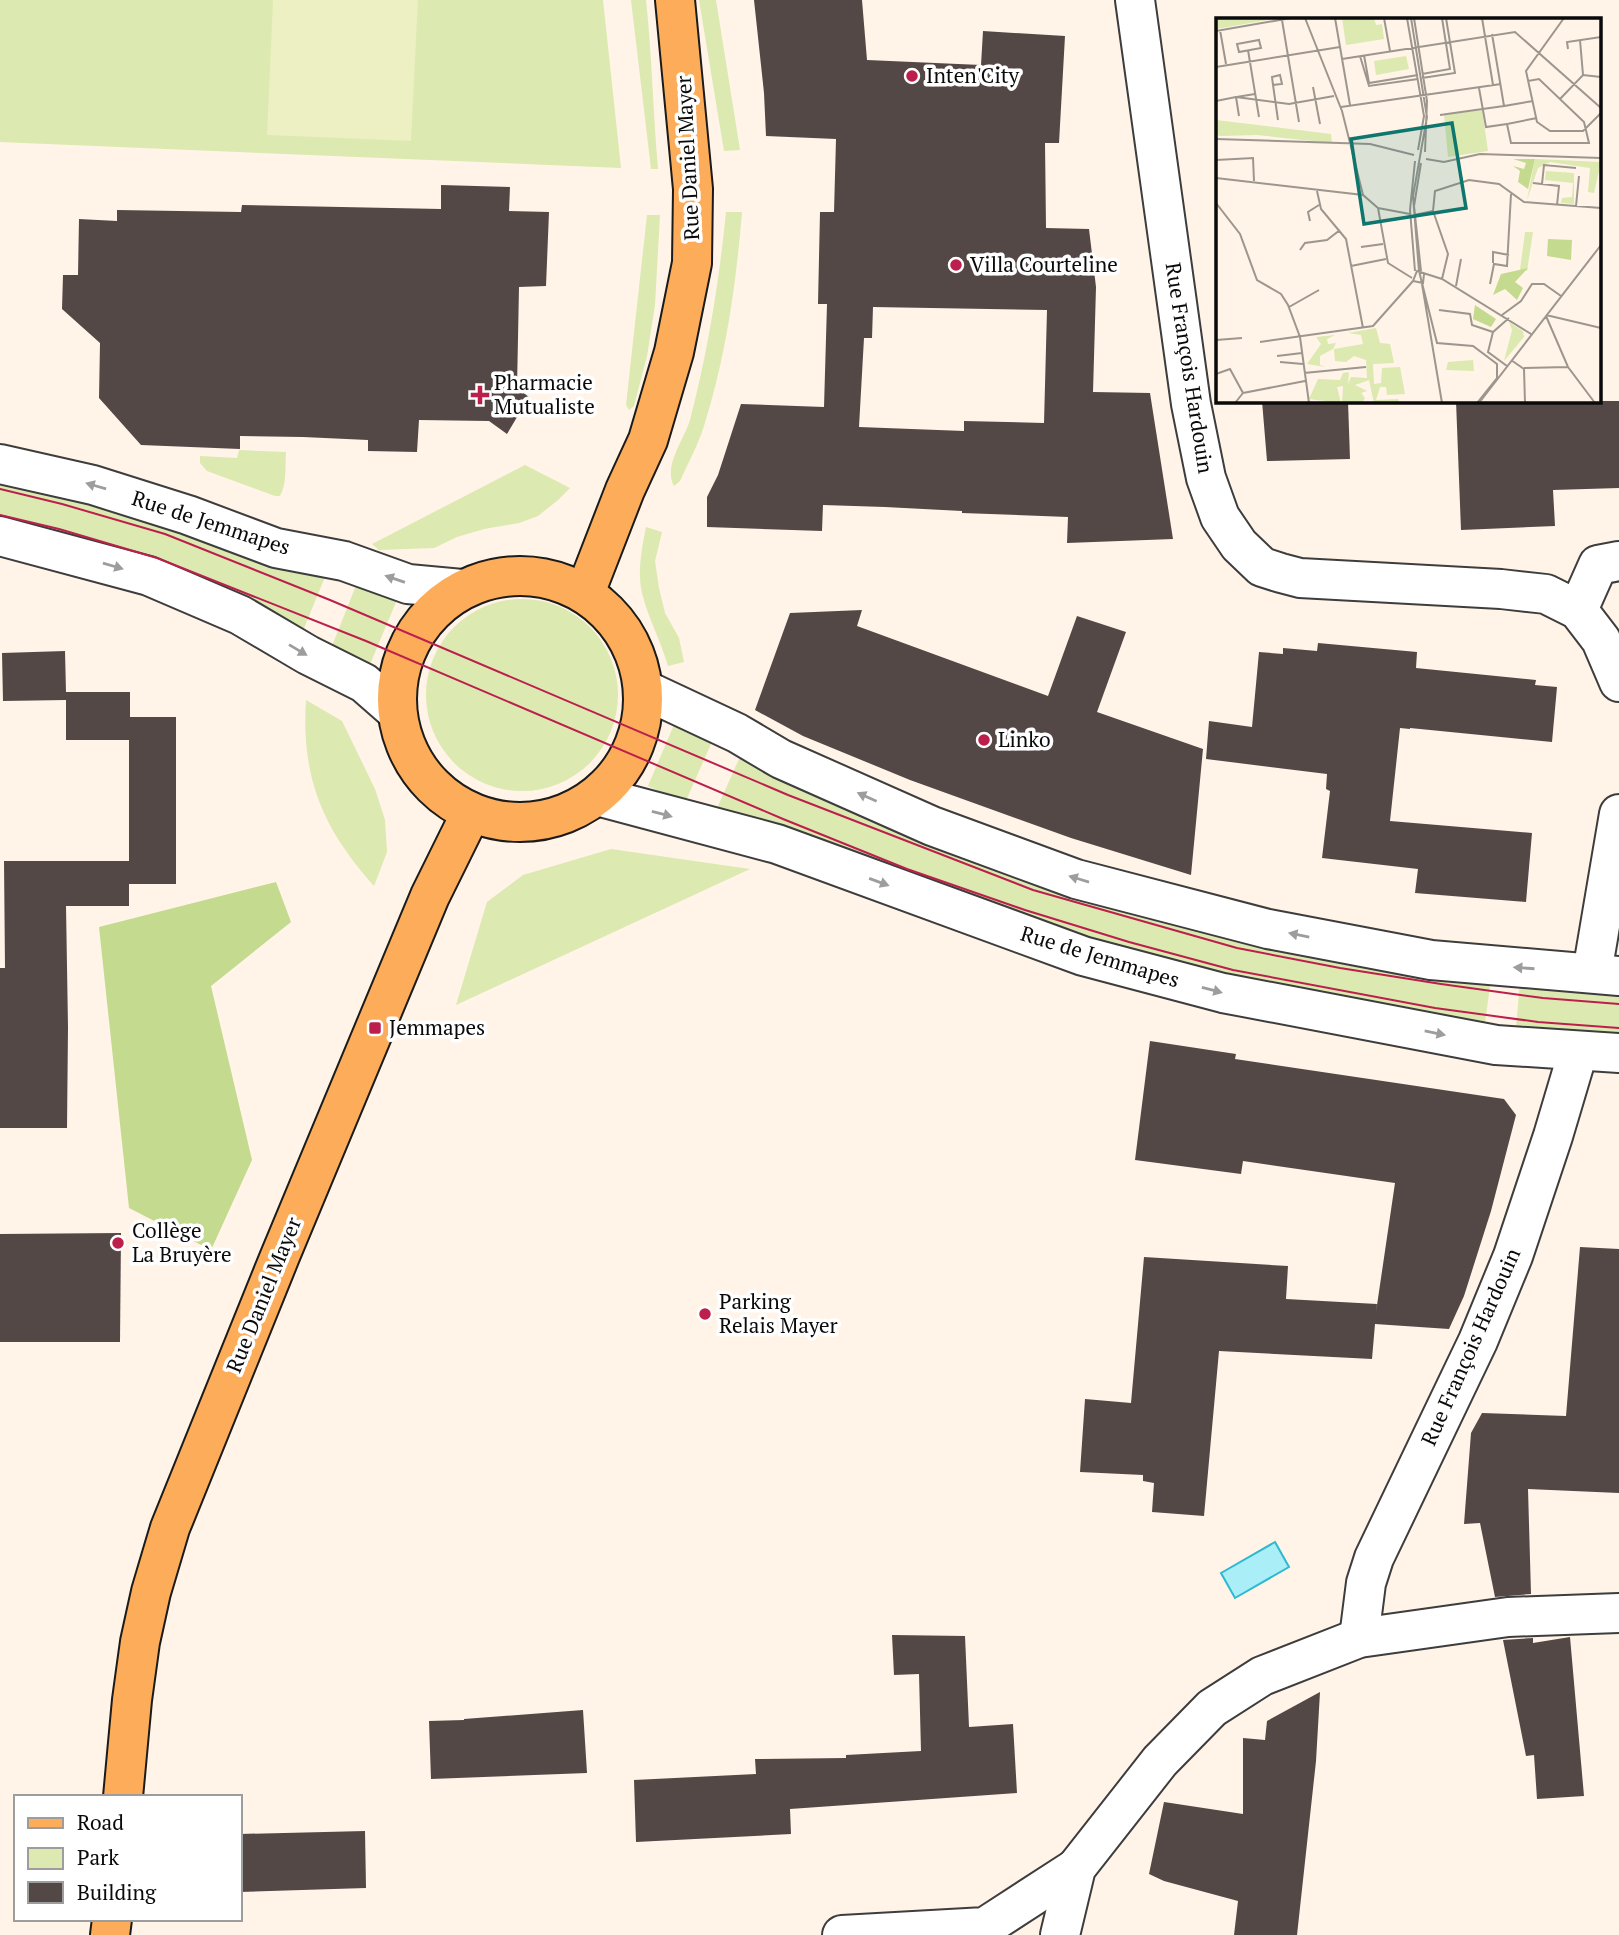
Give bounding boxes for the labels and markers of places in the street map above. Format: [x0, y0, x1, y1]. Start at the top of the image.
place label: Inten'City [926, 61, 1019, 89]
marker: Inten'City [904, 68, 920, 84]
place label: Villa Courteline [970, 250, 1118, 278]
marker: Villa Courteline [948, 257, 964, 273]
place label: Pharmacie Mutualiste [494, 368, 595, 420]
marker: Pharmacie Mutualiste [472, 387, 488, 403]
place label: Linko [998, 725, 1051, 753]
marker: Linko [976, 732, 992, 748]
place label: Jemmapes [389, 1013, 485, 1041]
marker: Jemmapes [367, 1020, 383, 1036]
place label: Collège La Bruyère [132, 1216, 232, 1268]
marker: Collège La Bruyère [110, 1235, 126, 1251]
place label: Parking Relais Mayer [719, 1287, 838, 1339]
marker: Parking Relais Mayer [697, 1306, 713, 1322]

